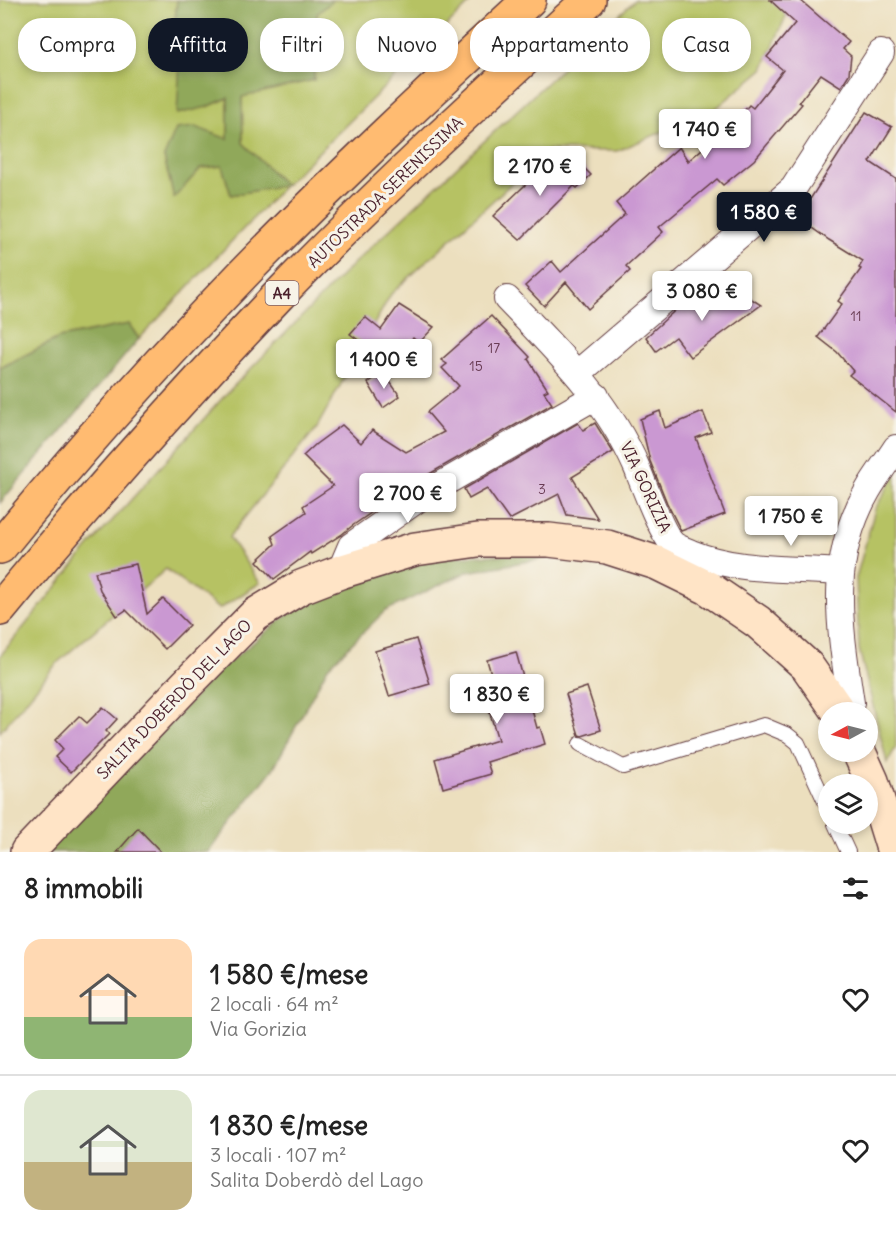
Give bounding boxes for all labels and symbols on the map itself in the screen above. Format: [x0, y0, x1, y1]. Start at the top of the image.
pin: 1 740 € [650, 109, 760, 160]
street label: AUTOSTRADA SERENISSIMA [303, 112, 467, 272]
pin: 2 170 € [485, 146, 595, 197]
pin: 1 580 € [709, 192, 819, 243]
pin: 3 080 € [647, 271, 757, 322]
road number: A4 [266, 281, 298, 305]
house number: 11 [850, 307, 862, 325]
pin: 1 400 € [329, 339, 439, 390]
house number: 17 [488, 339, 500, 357]
house number: 15 [469, 357, 483, 375]
street label: VIA GORIZIA [616, 438, 676, 536]
pin: 2 700 € [353, 473, 463, 524]
house number: 3 [538, 480, 546, 498]
pin: 1 750 € [736, 496, 846, 547]
street label: SALITA DOBERDÒ DEL LAGO [92, 615, 256, 783]
pin: 1 830 € [442, 674, 552, 725]
north arrow [818, 702, 878, 762]

